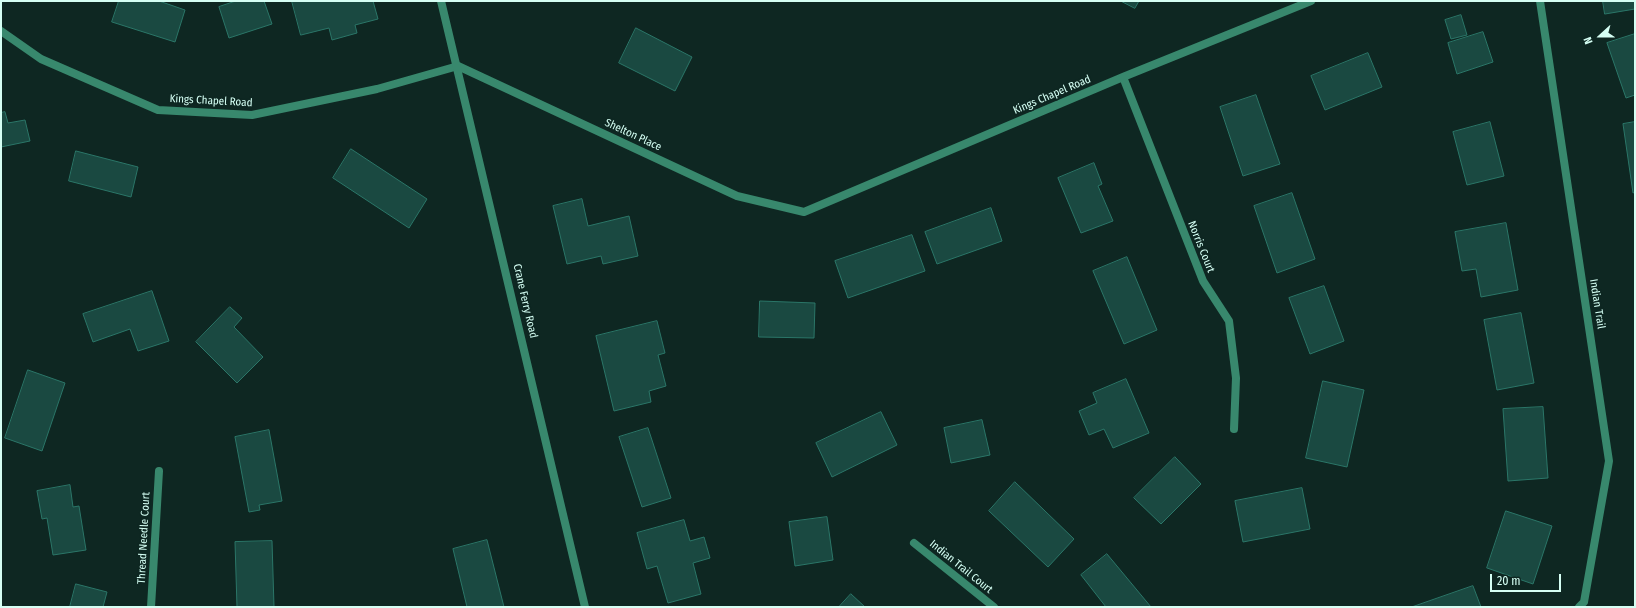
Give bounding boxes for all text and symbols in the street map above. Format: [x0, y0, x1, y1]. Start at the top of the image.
north arrow [1580, 16, 1620, 56]
text: N [1581, 35, 1596, 46]
street label: Kings Chapel Road [1011, 73, 1093, 117]
street label: Kings Chapel Road [169, 92, 253, 110]
street label: Shelton Place [603, 116, 663, 154]
street label: Norris Court [1185, 219, 1217, 275]
street label: Crane Ferry Road [510, 263, 540, 339]
street label: Indian Trail [1587, 278, 1607, 330]
street label: Thread Needle Court [135, 492, 153, 584]
street label: Indian Trail Court [927, 538, 995, 596]
scale bar [1492, 566, 1563, 592]
text: 20 m [1497, 574, 1521, 588]

